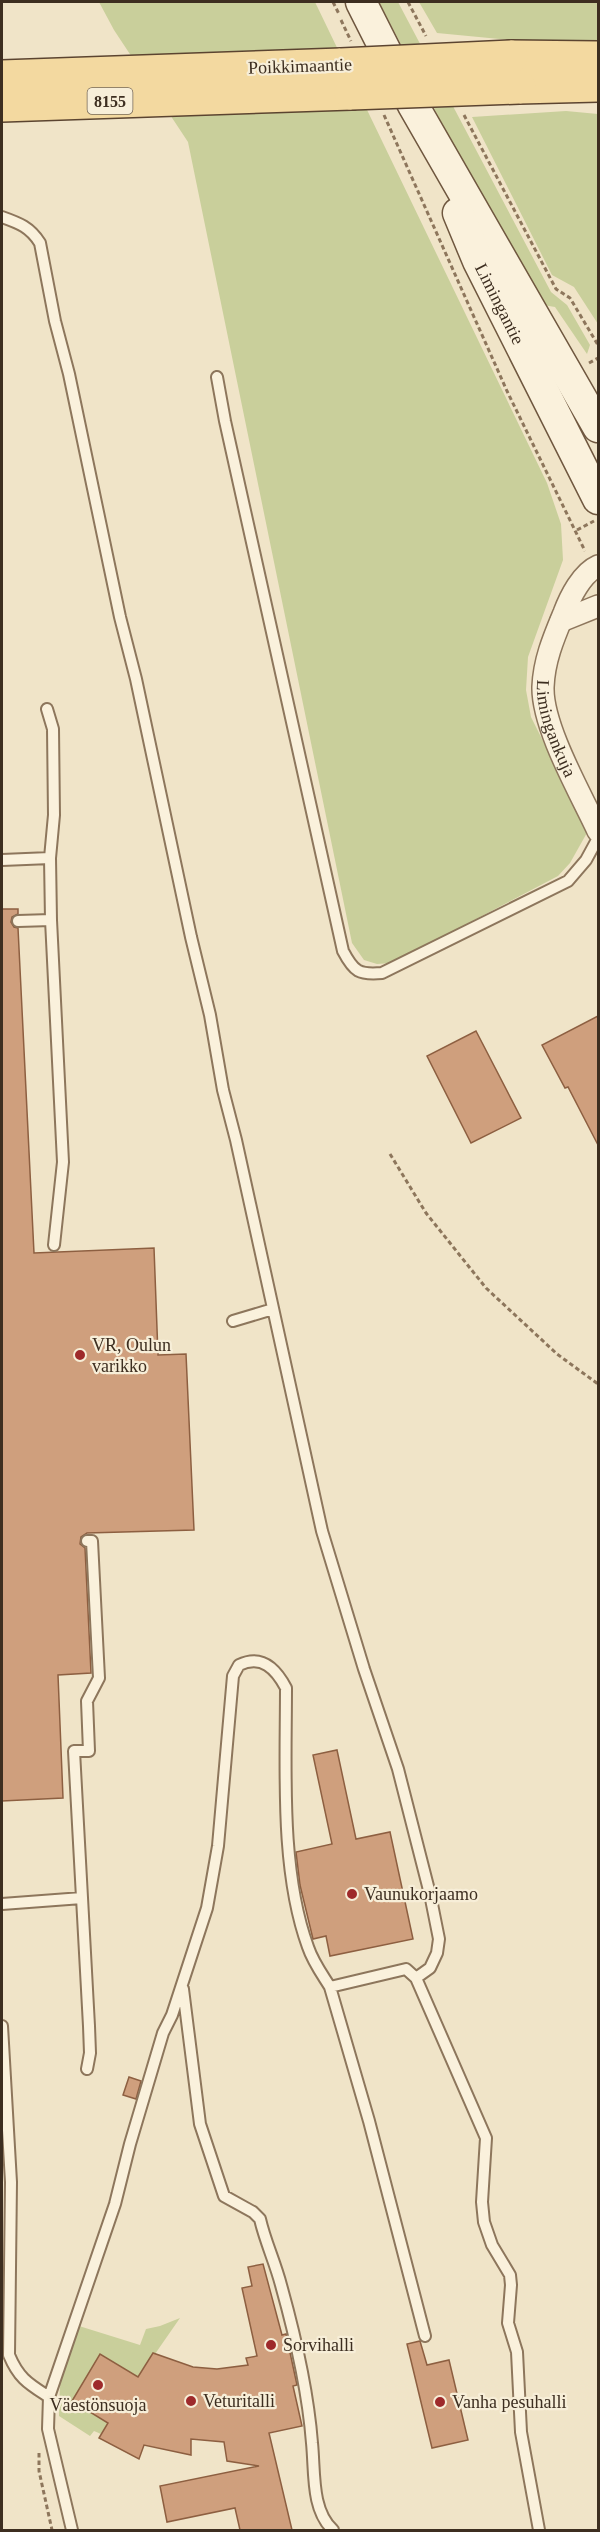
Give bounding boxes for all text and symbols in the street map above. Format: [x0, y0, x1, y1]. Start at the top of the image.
street label: Poikkimaantie [248, 54, 352, 78]
road number: 8155 [88, 88, 132, 114]
street label: Limingantie [471, 260, 528, 348]
street label: Limingankuja [533, 679, 580, 780]
place label: VR, Oulun varikko [92, 1335, 171, 1376]
marker: VR, Oulun varikko [73, 1348, 87, 1362]
place label: Vaunukorjaamo [364, 1884, 478, 1904]
marker: Vaunukorjaamo [345, 1887, 359, 1901]
place label: Sorvihalli [283, 2335, 354, 2355]
marker: Sorvihalli [264, 2338, 278, 2352]
marker: Väestönsuoja [91, 2378, 105, 2392]
place label: Veturitalli [203, 2391, 275, 2411]
place label: Vanha pesuhalli [452, 2392, 566, 2412]
marker: Veturitalli [184, 2394, 198, 2408]
place label: Väestönsuoja [50, 2395, 146, 2415]
marker: Vanha pesuhalli [433, 2395, 447, 2409]

